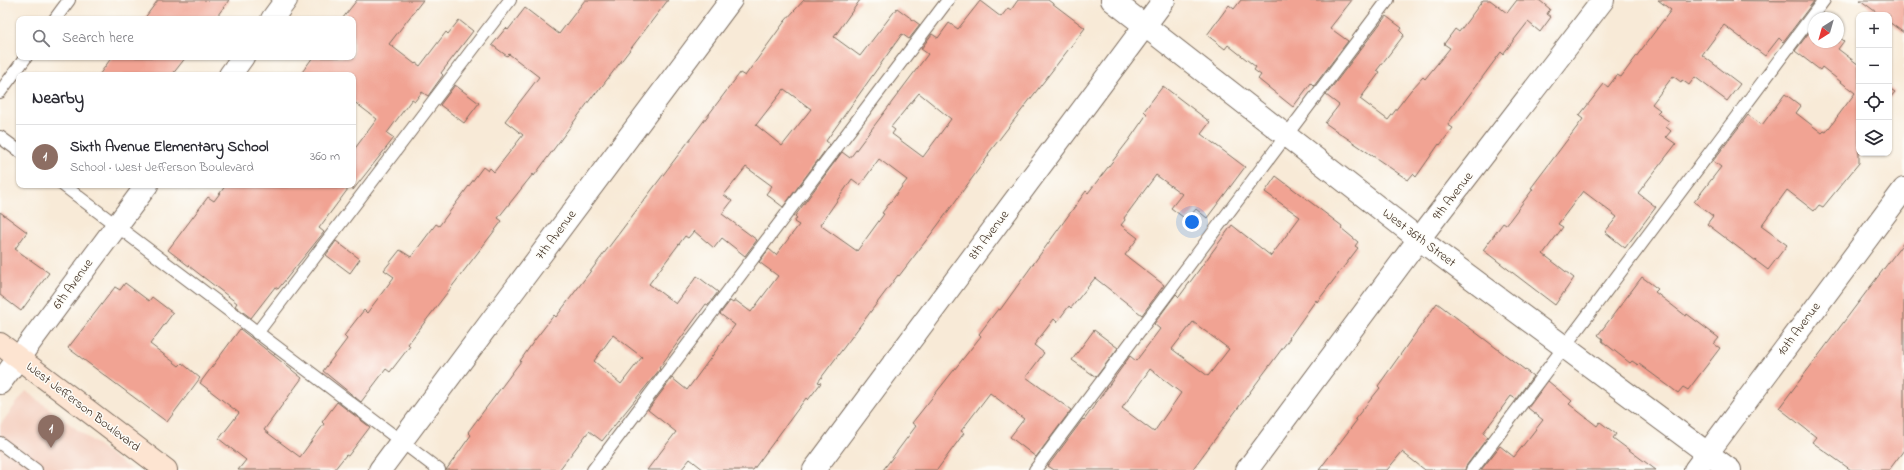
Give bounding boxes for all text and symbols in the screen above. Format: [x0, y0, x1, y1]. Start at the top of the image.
north arrow [1808, 12, 1844, 48]
map controls [1856, 12, 1892, 156]
button: + [1856, 12, 1892, 48]
search box [16, 16, 356, 60]
icon: search [30, 27, 52, 49]
text: Search here [62, 27, 134, 49]
button: − [1856, 48, 1892, 84]
button: locate [1856, 84, 1892, 120]
text: Nearby [32, 86, 84, 111]
button: layers [1856, 120, 1892, 156]
text: Sixth Avenue Elementary School [70, 136, 269, 158]
text: 1 [43, 147, 47, 166]
text: 360 m [310, 147, 340, 166]
text: School · West Jefferson Boulevard [70, 158, 254, 177]
street label: 9th Avenue [1428, 168, 1478, 224]
street label: West 36th Street [1378, 204, 1460, 272]
street label: 7th Avenue [531, 206, 581, 264]
street label: 8th Avenue [964, 206, 1014, 264]
your location [1182, 212, 1202, 232]
street label: 6th Avenue [48, 255, 98, 313]
street label: 10th Avenue [1773, 298, 1825, 360]
street label: West Jefferson Boulevard [22, 358, 145, 457]
pin: 1 [38, 415, 64, 448]

